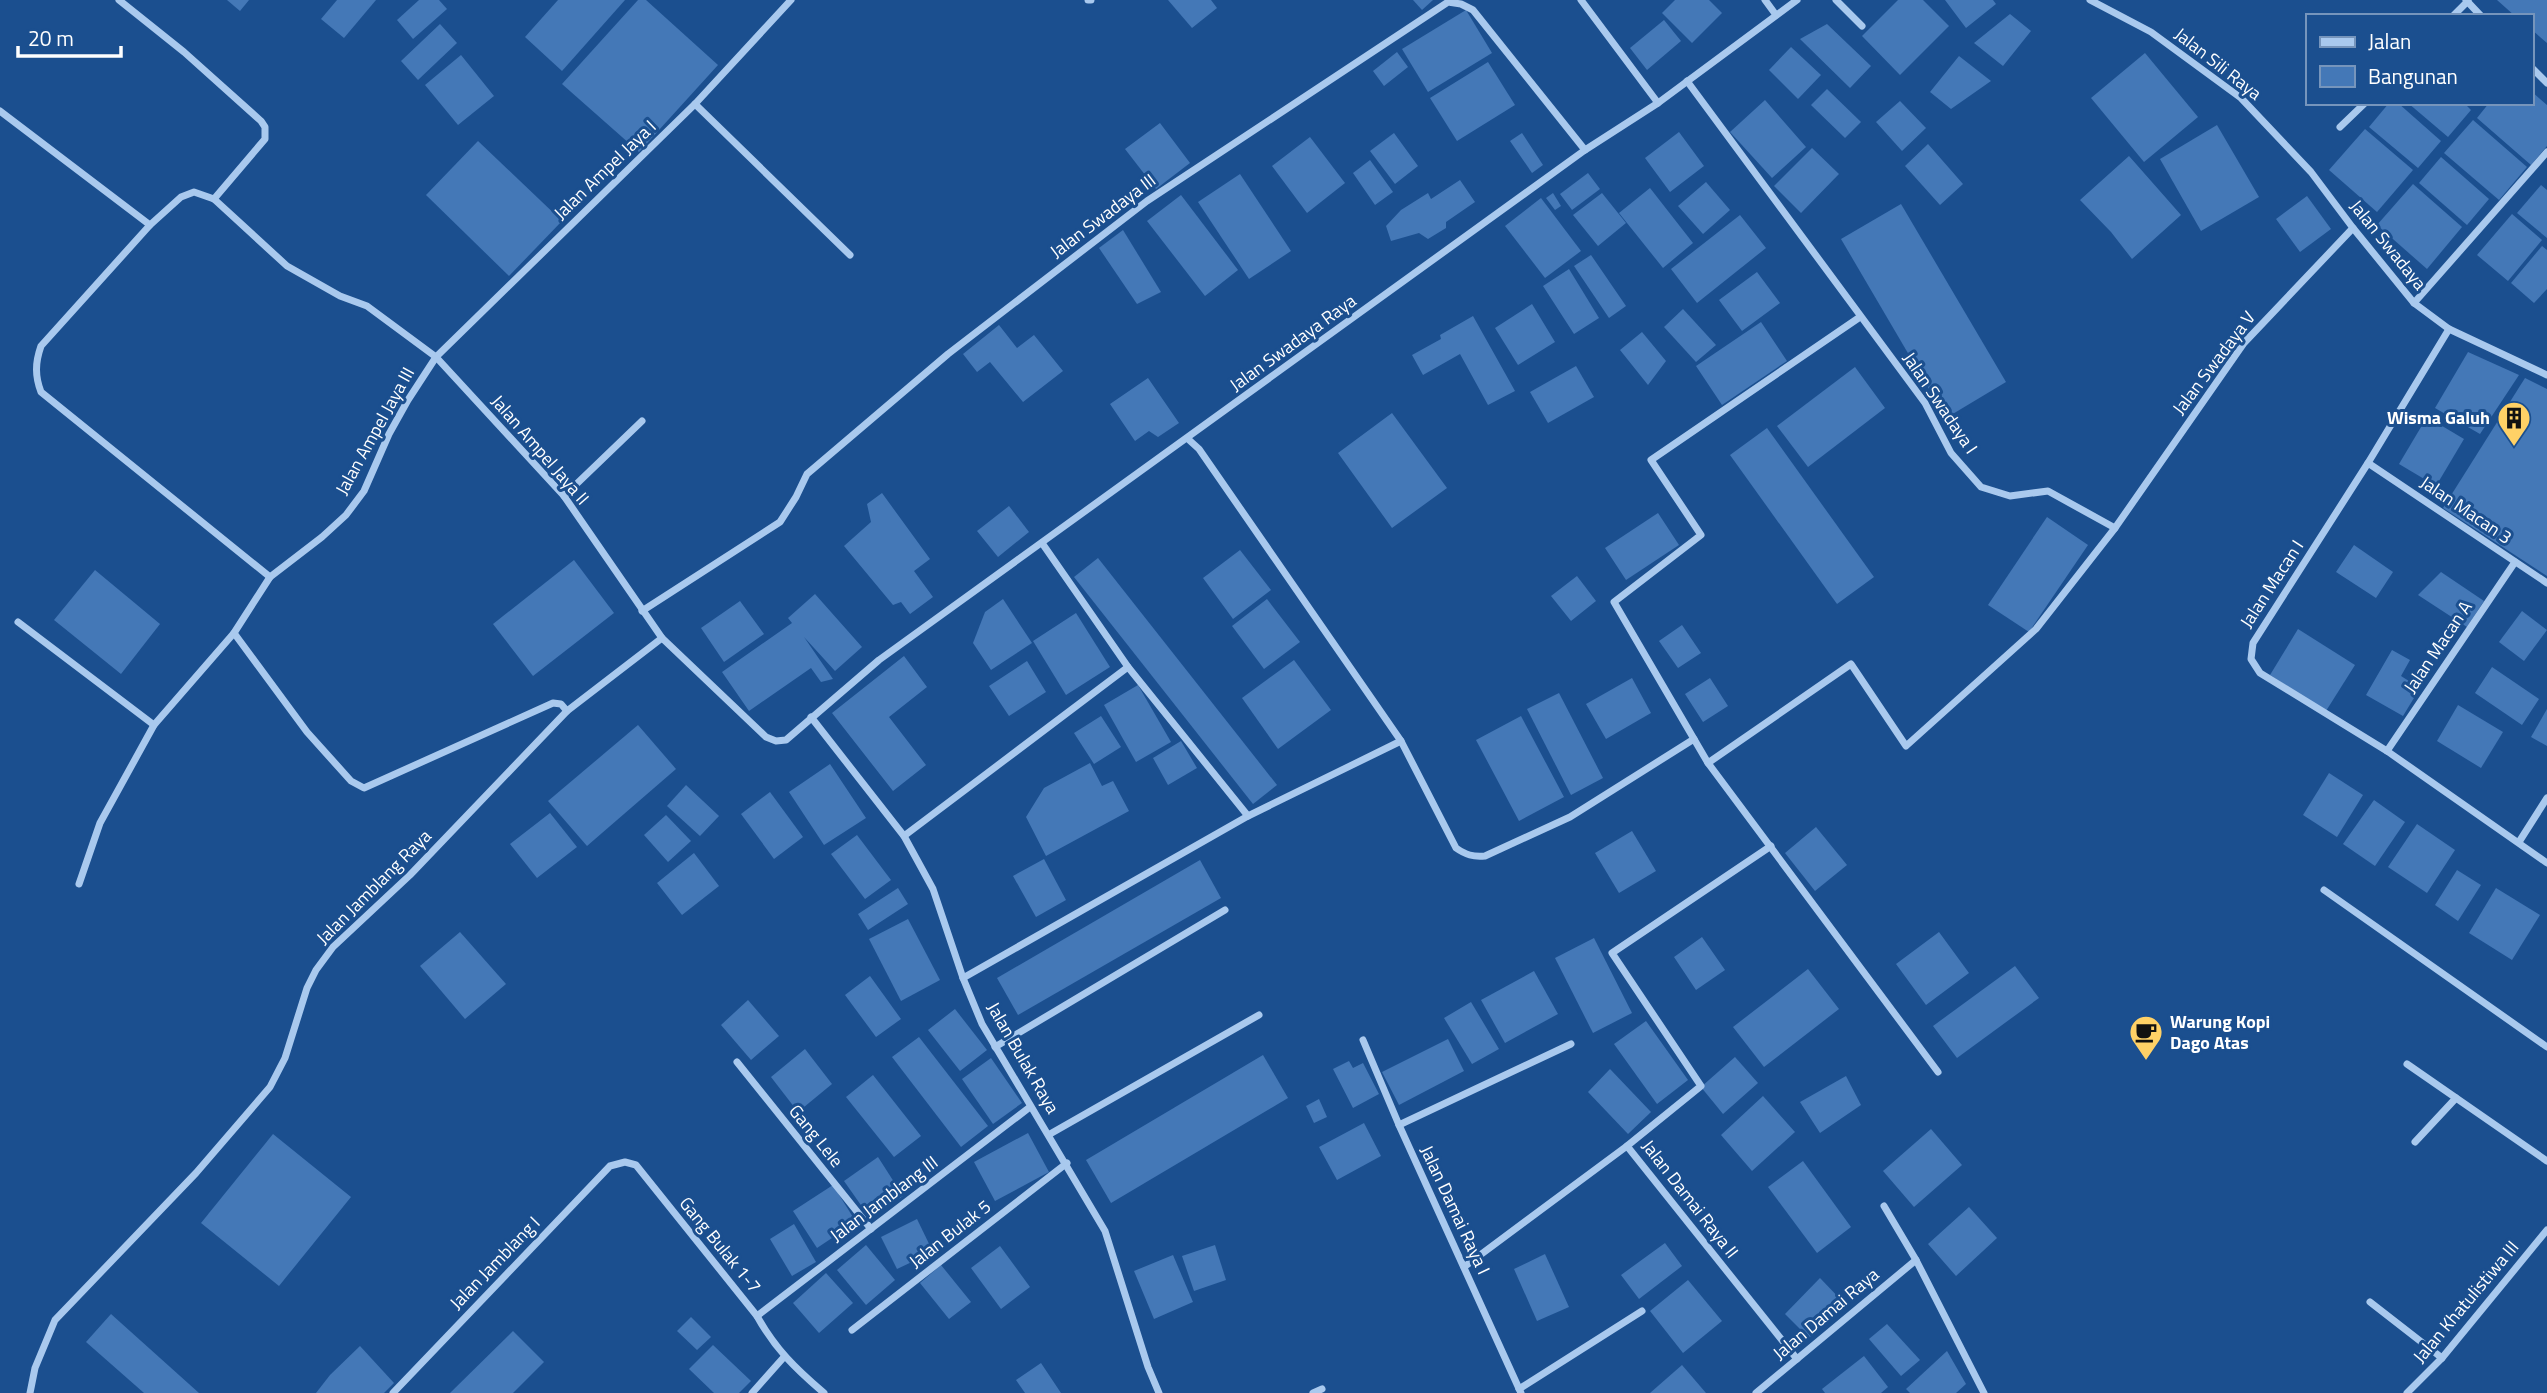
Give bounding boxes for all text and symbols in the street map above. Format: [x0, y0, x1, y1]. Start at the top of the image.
scale bar [18, 14, 121, 58]
legend [2306, 14, 2533, 105]
street label: Jalan Sili Raya [2169, 21, 2268, 106]
text: 20 m [28, 22, 74, 54]
text: Jalan [2368, 25, 2411, 57]
text: Bangunan [2368, 60, 2458, 92]
street label: Jalan Ampel Jaya I [547, 114, 662, 226]
street label: Jalan Swadaya III [1044, 167, 1161, 264]
street label: Jalan Swadaya [2344, 194, 2433, 296]
street label: Jalan Swadaya Raya [1224, 287, 1362, 398]
street label: Jalan Swadaya V [2166, 305, 2262, 420]
street label: Jalan Swadaya I [1896, 346, 1985, 459]
street label: Jalan Ampel Jaya III [328, 362, 421, 500]
street label: Jalan Ampel Jaya II [485, 389, 596, 511]
building icon: Wisma Galuh [2495, 399, 2533, 448]
place label: Wisma Galuh [2387, 404, 2490, 431]
street label: Jalan Macan 3 [2415, 469, 2518, 550]
street label: Jalan Macan I [2233, 534, 2310, 633]
street label: Jalan Macan A [2397, 595, 2479, 698]
street label: Jalan Jamblang Raya [310, 823, 437, 950]
street label: Jalan Bulak Raya [980, 997, 1066, 1119]
place label: Warung Kopi Dago Atas [2170, 1008, 2270, 1056]
cafe icon: Warung Kopi Dago Atas [2127, 1013, 2165, 1062]
street label: Gang Lele [783, 1098, 850, 1173]
street label: Jalan Damai Raya II [1635, 1134, 1745, 1264]
street label: Jalan Damai Raya I [1414, 1141, 1497, 1279]
street label: Jalan Jamblang III [824, 1149, 943, 1248]
street label: Gang Bulak 1-7 [673, 1191, 768, 1299]
street label: Jalan Bulak 5 [903, 1193, 996, 1274]
street label: Jalan Jamblang I [443, 1210, 546, 1315]
street label: Jalan Khatulistiwa III [2406, 1235, 2525, 1369]
street label: Jalan Damai Raya [1767, 1261, 1885, 1366]

